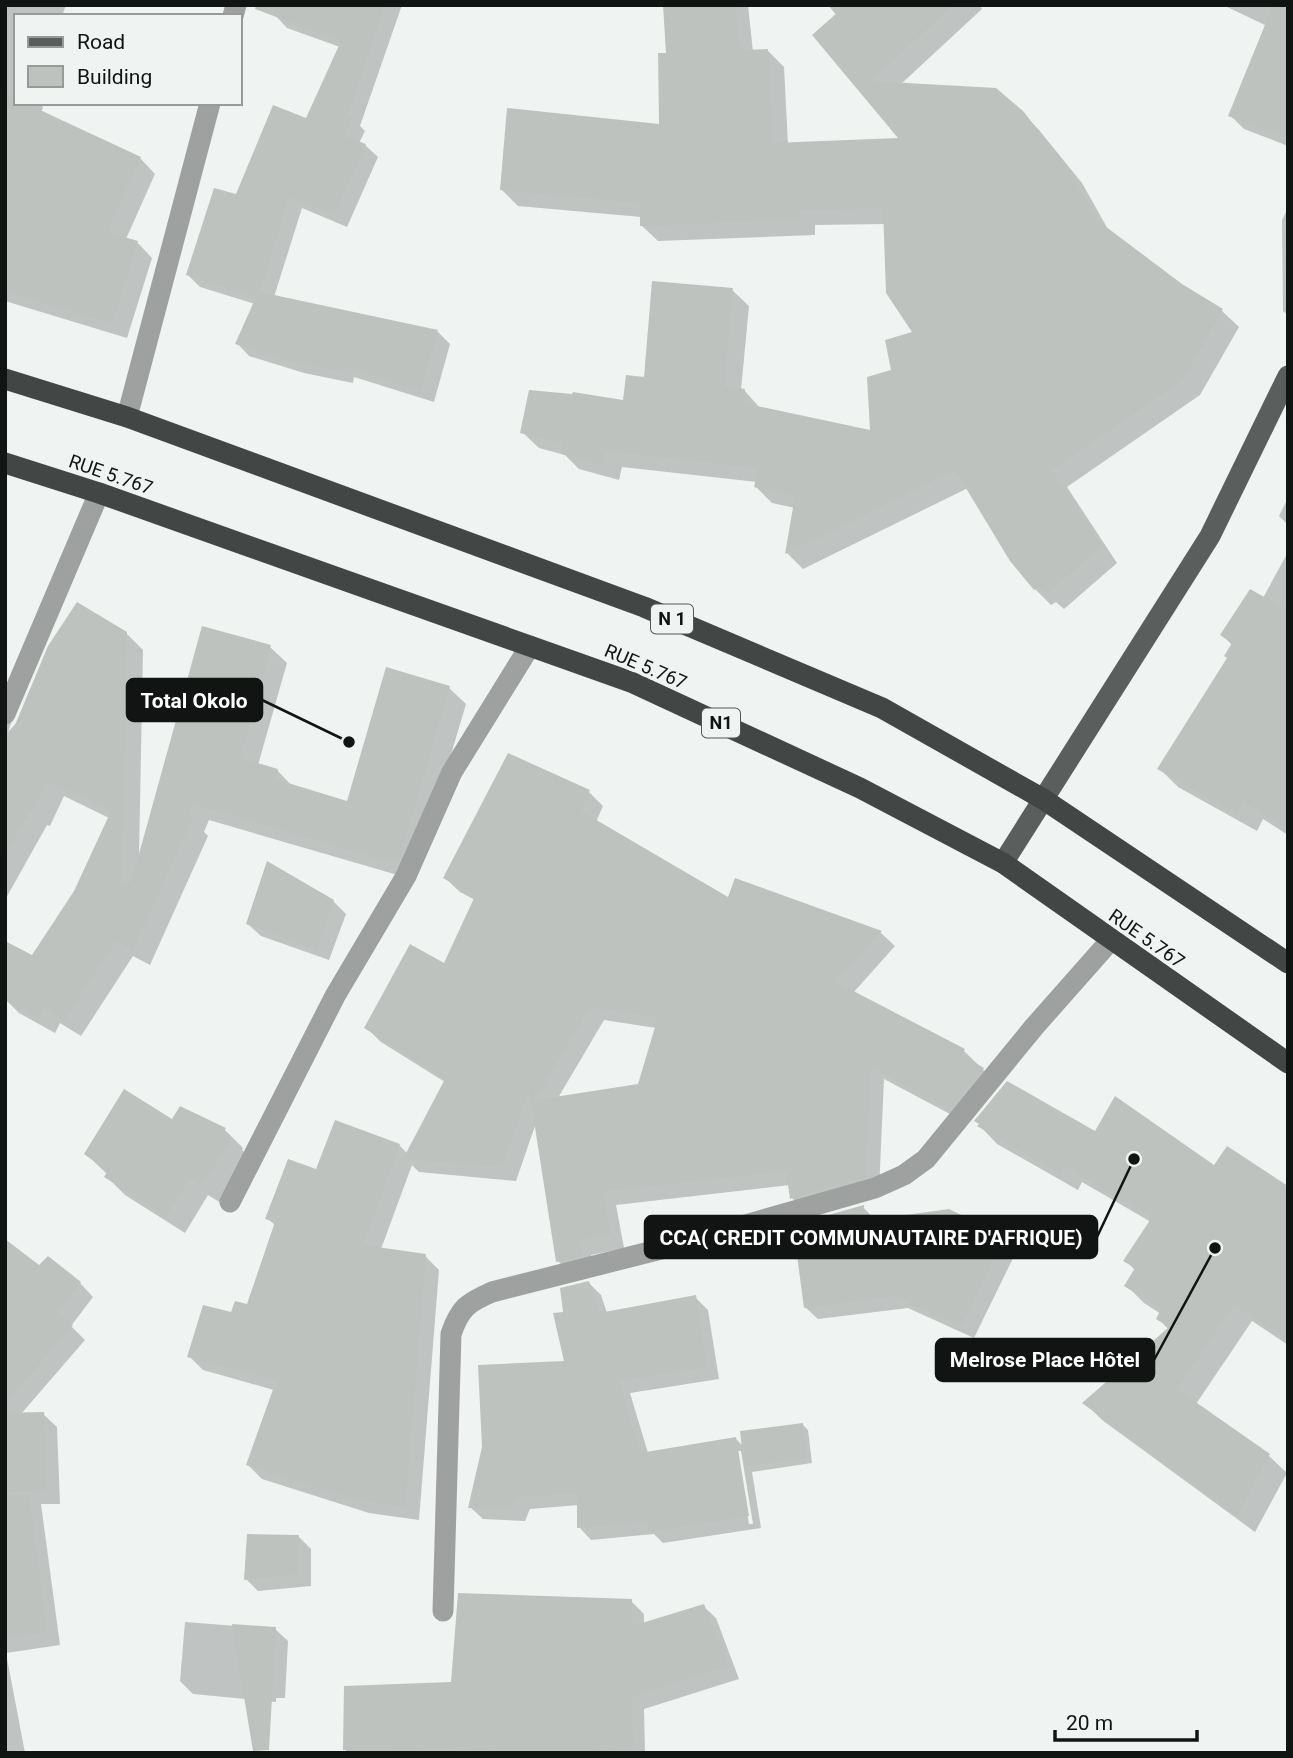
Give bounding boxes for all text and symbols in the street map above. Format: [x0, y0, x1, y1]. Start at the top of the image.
legend [14, 14, 242, 105]
text: Road [77, 30, 125, 54]
text: Building [77, 65, 152, 89]
street label: RUE 5.767 [66, 449, 156, 500]
road number: N 1 [651, 604, 693, 634]
street label: RUE 5.767 [601, 639, 690, 694]
callout: Total Okolo [127, 679, 262, 721]
text: Total Okolo [140, 689, 248, 713]
road number: N1 [702, 708, 740, 738]
street label: RUE 5.767 [1104, 904, 1189, 973]
callout: CCA( CREDIT COMMUNAUTAIRE D'AFRIQUE) [645, 1216, 1097, 1258]
text: CCA( CREDIT COMMUNAUTAIRE D'AFRIQUE) [659, 1226, 1083, 1250]
callout: Melrose Place Hôtel [936, 1339, 1154, 1381]
text: Melrose Place Hôtel [950, 1348, 1140, 1372]
scale bar [1055, 1698, 1197, 1742]
text: 20 m [1066, 1711, 1113, 1735]

